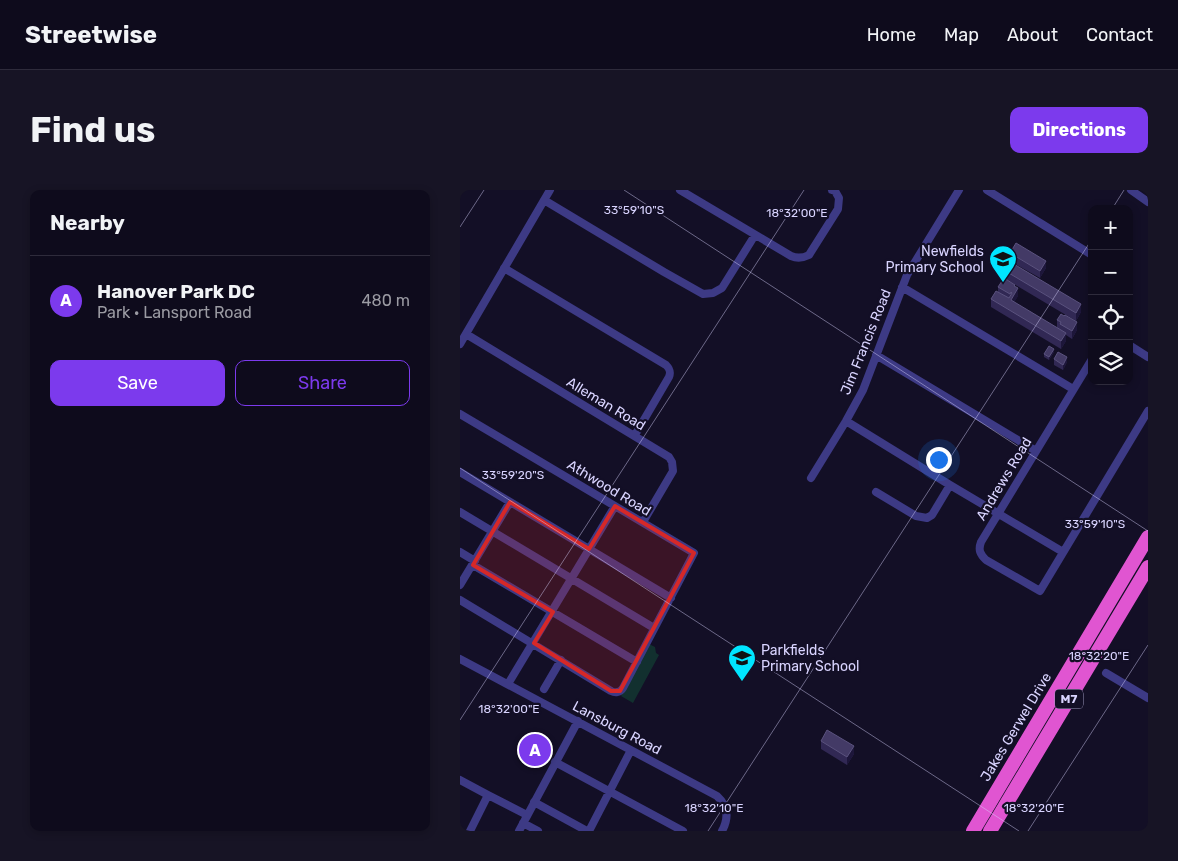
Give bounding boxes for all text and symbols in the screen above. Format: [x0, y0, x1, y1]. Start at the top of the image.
text: Streetwise [25, 21, 157, 49]
text: Home [867, 24, 916, 46]
text: Map [944, 24, 979, 46]
text: About [1007, 24, 1058, 46]
text: Contact [1086, 24, 1153, 46]
button: Directions [1010, 107, 1148, 153]
text: Find us [30, 109, 155, 151]
text: 33°59'10"S [604, 203, 664, 217]
map controls [1088, 205, 1133, 385]
button: + [1088, 205, 1133, 250]
text: 18°32'00"E [766, 206, 828, 220]
text: Nearby [50, 210, 125, 235]
place label: Newfields Primary School [886, 243, 984, 276]
school or university icon: Newfields Primary School [988, 244, 1018, 283]
button: − [1088, 250, 1133, 295]
text: Hanover Park DC [97, 280, 255, 303]
street label: Jim Francis Road [837, 287, 895, 397]
text: A [60, 291, 72, 310]
text: 480 m [362, 291, 410, 310]
button: locate [1088, 295, 1133, 340]
text: Park · Lansport Road [97, 303, 252, 322]
button: layers [1088, 340, 1133, 385]
button: Save [50, 360, 225, 406]
button: Share [235, 360, 410, 406]
street label: Alleman Road [563, 374, 649, 434]
street label: Andrews Road [973, 434, 1035, 524]
your location [926, 447, 952, 473]
street label: Athwood Road [564, 456, 654, 520]
text: 33°59'20"S [482, 468, 544, 482]
text: 33°59'10"S [1065, 517, 1125, 531]
place label: Parkfields Primary School [761, 642, 859, 675]
school or university icon: Parkfields Primary School [727, 643, 757, 682]
text: 18°32'20"E [1069, 649, 1129, 663]
street label: Jakes Gerwel Drive [977, 669, 1055, 784]
road number: M7 [1055, 689, 1083, 708]
street label: Lansburg Road [570, 697, 664, 759]
text: 18°32'00"E [478, 702, 540, 716]
pin: A [519, 731, 551, 769]
text: 18°32'10"E [685, 801, 743, 815]
text: 18°32'20"E [1004, 801, 1064, 815]

